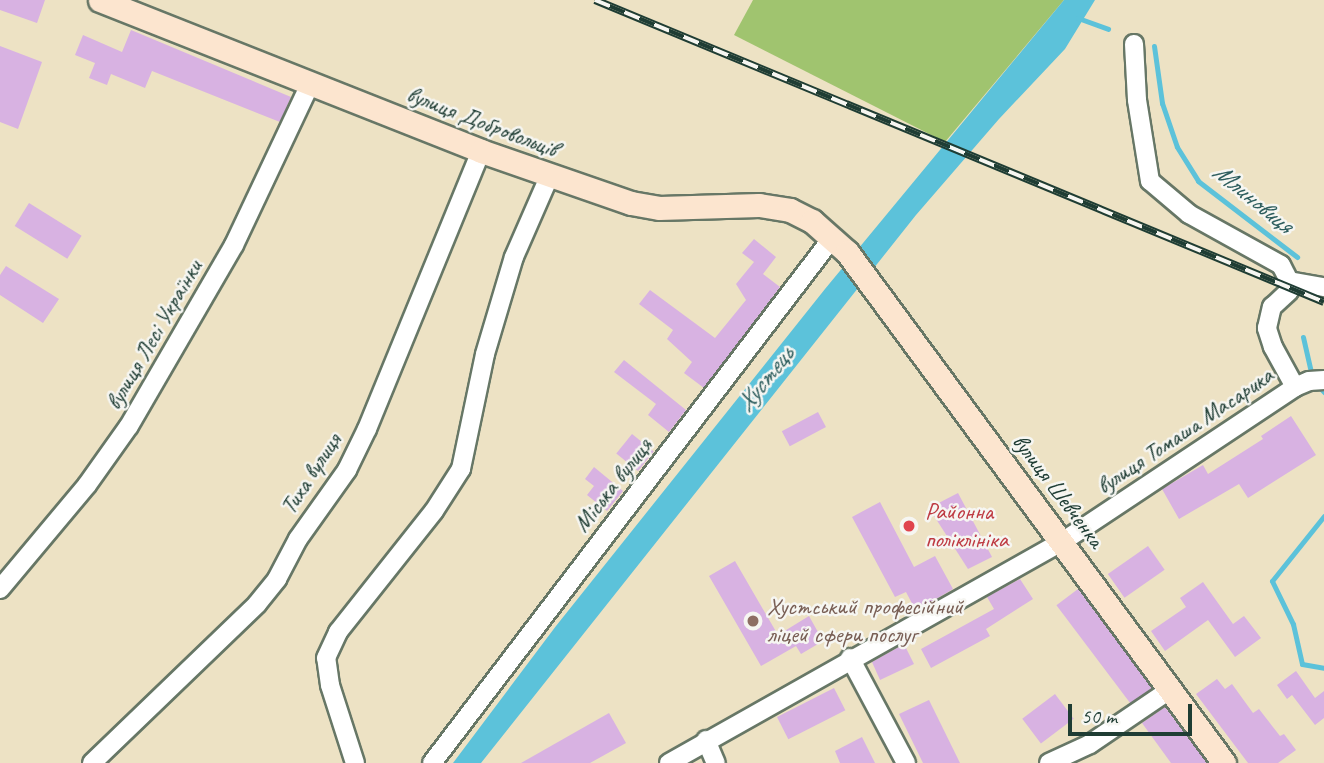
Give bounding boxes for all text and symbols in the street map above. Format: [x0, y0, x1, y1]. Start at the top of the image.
street label: вулиця Добровольців [403, 80, 561, 164]
water label: Млиновиця [1206, 156, 1300, 240]
street label: вулиця Лесі Українки [99, 255, 209, 415]
water label: Хустець [729, 340, 801, 418]
street label: вулиця Томаша Масарика [1091, 361, 1279, 501]
street label: Тиха вулиця [274, 427, 348, 521]
street label: вулиця Шевченка [1006, 428, 1110, 554]
street label: Міська вулиця [567, 432, 659, 538]
place label: Районна поліклініка [925, 498, 1008, 554]
marker: Районна поліклініка [899, 516, 919, 536]
place label: Хустський професійний ліцей сфери послуг [767, 593, 963, 649]
marker: Хустський професійний ліцей сфери послуг [745, 613, 761, 629]
scale bar [1072, 690, 1196, 734]
text: 50 m [1081, 703, 1117, 729]

